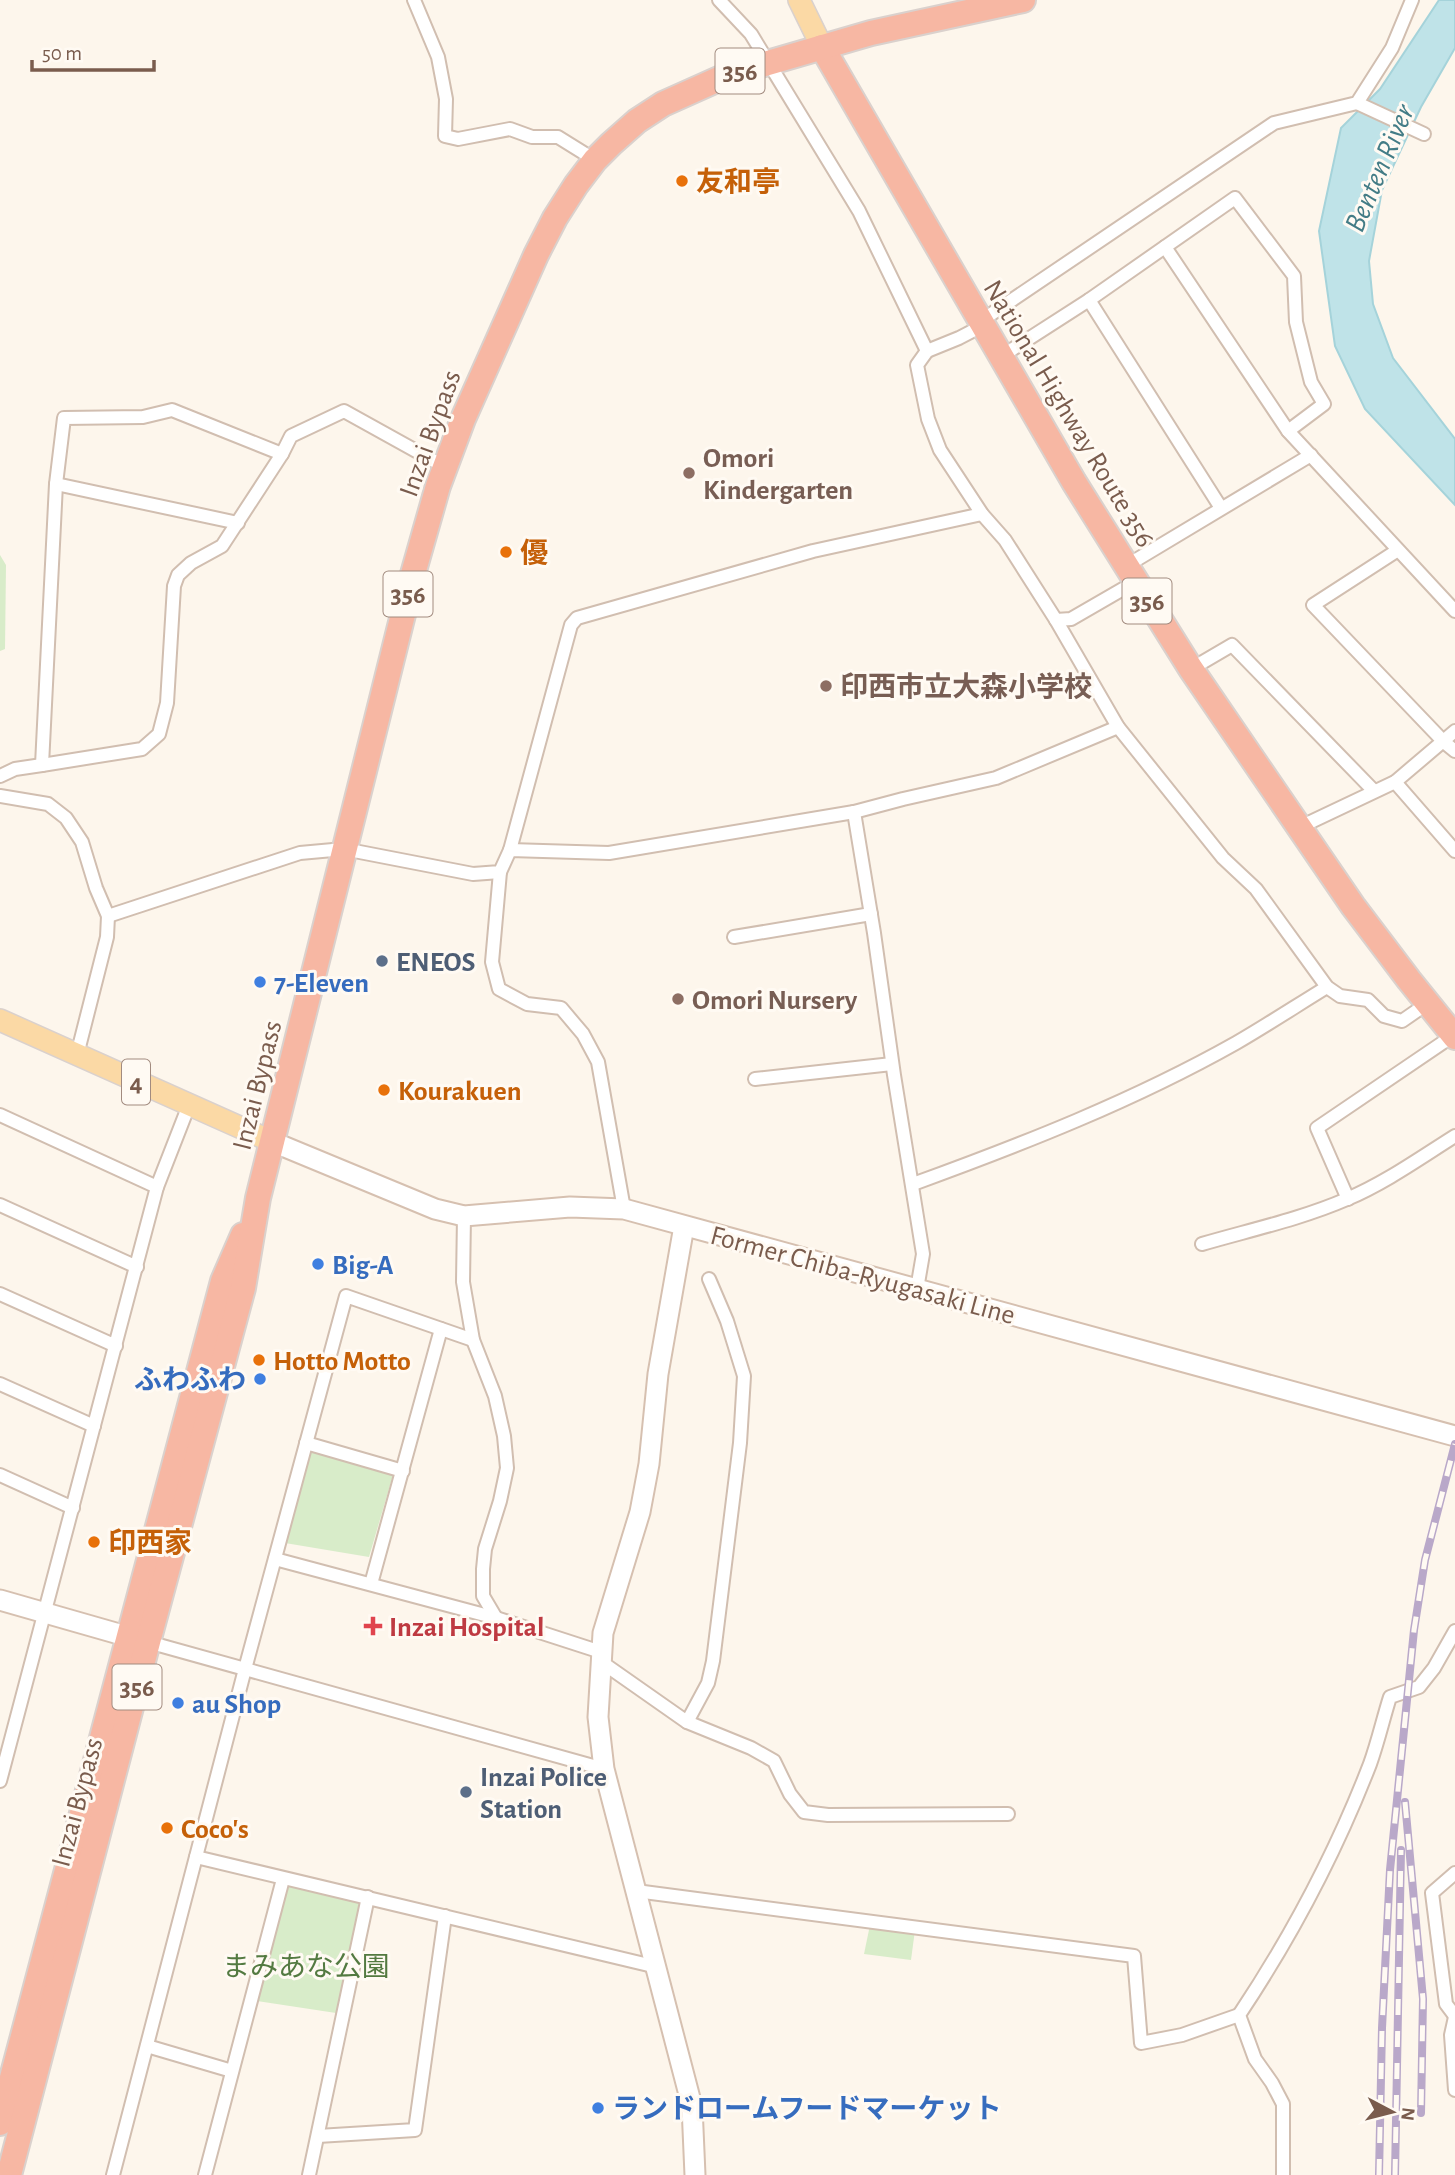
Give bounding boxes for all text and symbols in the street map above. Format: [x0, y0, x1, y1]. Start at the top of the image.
scale bar [32, 28, 154, 72]
text: 50 m [42, 43, 82, 64]
road number: 356 [716, 48, 764, 94]
water label: Benten River [1340, 99, 1421, 236]
place label: 友和亭 [696, 167, 780, 197]
marker: 友和亭 [674, 173, 690, 189]
street label: National Highway Route 356 [978, 276, 1159, 552]
street label: Inzai Bypass [395, 367, 467, 501]
place label: Omori Kindergarten [703, 445, 853, 505]
marker: Omori Kindergarten [681, 465, 697, 481]
place label: 優 [520, 538, 548, 568]
marker: 優 [498, 544, 514, 560]
road number: 356 [384, 572, 432, 616]
road number: 356 [1122, 579, 1172, 624]
place label: 印西市立大森小学校 [840, 672, 1092, 702]
marker: 印西市立大森小学校 [818, 678, 834, 694]
place label: ENEOS [396, 949, 476, 977]
marker: ENEOS [374, 953, 390, 969]
place label: 7-Eleven [274, 970, 369, 998]
marker: 7-Eleven [252, 974, 268, 990]
place label: Omori Nursery [692, 987, 858, 1015]
marker: Omori Nursery [670, 991, 686, 1007]
street label: Inzai Bypass [228, 1018, 288, 1153]
road number: 4 [122, 1060, 150, 1105]
place label: Kourakuen [398, 1078, 521, 1106]
marker: Kourakuen [376, 1082, 392, 1098]
street label: Former Chiba-Ryugasaki Line [707, 1222, 1018, 1330]
place label: Big-A [332, 1252, 394, 1280]
marker: Big-A [310, 1256, 326, 1272]
place label: Hotto Motto [273, 1348, 411, 1376]
marker: Hotto Motto [251, 1352, 267, 1368]
place label: ふわふわ [134, 1366, 246, 1395]
marker: ふわふわ [252, 1371, 268, 1387]
place label: 印西家 [108, 1528, 192, 1558]
marker: 印西家 [86, 1534, 102, 1550]
place label: Inzai Hospital [389, 1614, 544, 1642]
marker: Inzai Hospital [363, 1616, 383, 1636]
road number: 356 [113, 1664, 162, 1710]
place label: au Shop [192, 1691, 281, 1719]
marker: au Shop [170, 1695, 186, 1711]
street label: Inzai Bypass [47, 1735, 109, 1870]
place label: Inzai Police Station [480, 1764, 607, 1824]
marker: Inzai Police Station [458, 1784, 474, 1800]
place label: Coco's [181, 1816, 249, 1844]
marker: Coco's [159, 1820, 175, 1836]
park label: まみあな公園 [222, 1953, 390, 1982]
north arrow [1357, 2077, 1427, 2147]
place label: ランドロームフードマーケット [612, 2095, 1001, 2124]
marker: ランドロームフードマーケット [590, 2100, 606, 2116]
text: N [1397, 2106, 1418, 2122]

